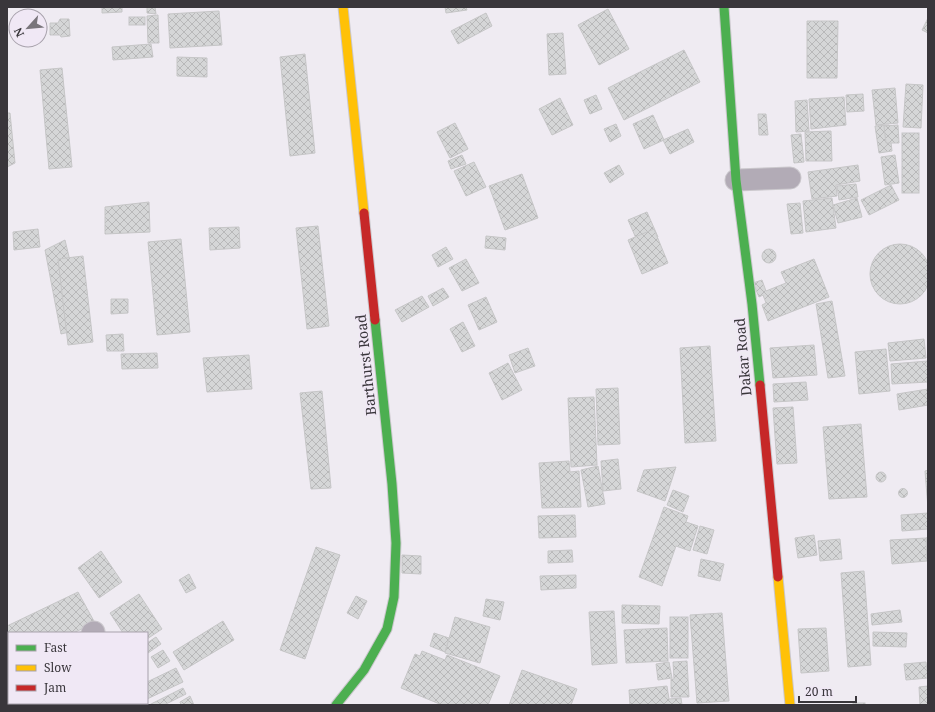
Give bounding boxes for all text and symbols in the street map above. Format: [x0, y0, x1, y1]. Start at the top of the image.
north arrow [8, 8, 48, 48]
text: N [10, 25, 27, 40]
street label: Barthurst Road [351, 313, 380, 417]
street label: Dakar Road [730, 317, 755, 397]
legend [8, 632, 148, 704]
text: Fast [44, 639, 67, 656]
text: Slow [44, 659, 72, 676]
scale bar [799, 678, 856, 704]
text: Jam [43, 679, 66, 696]
text: 20 m [805, 683, 833, 700]

